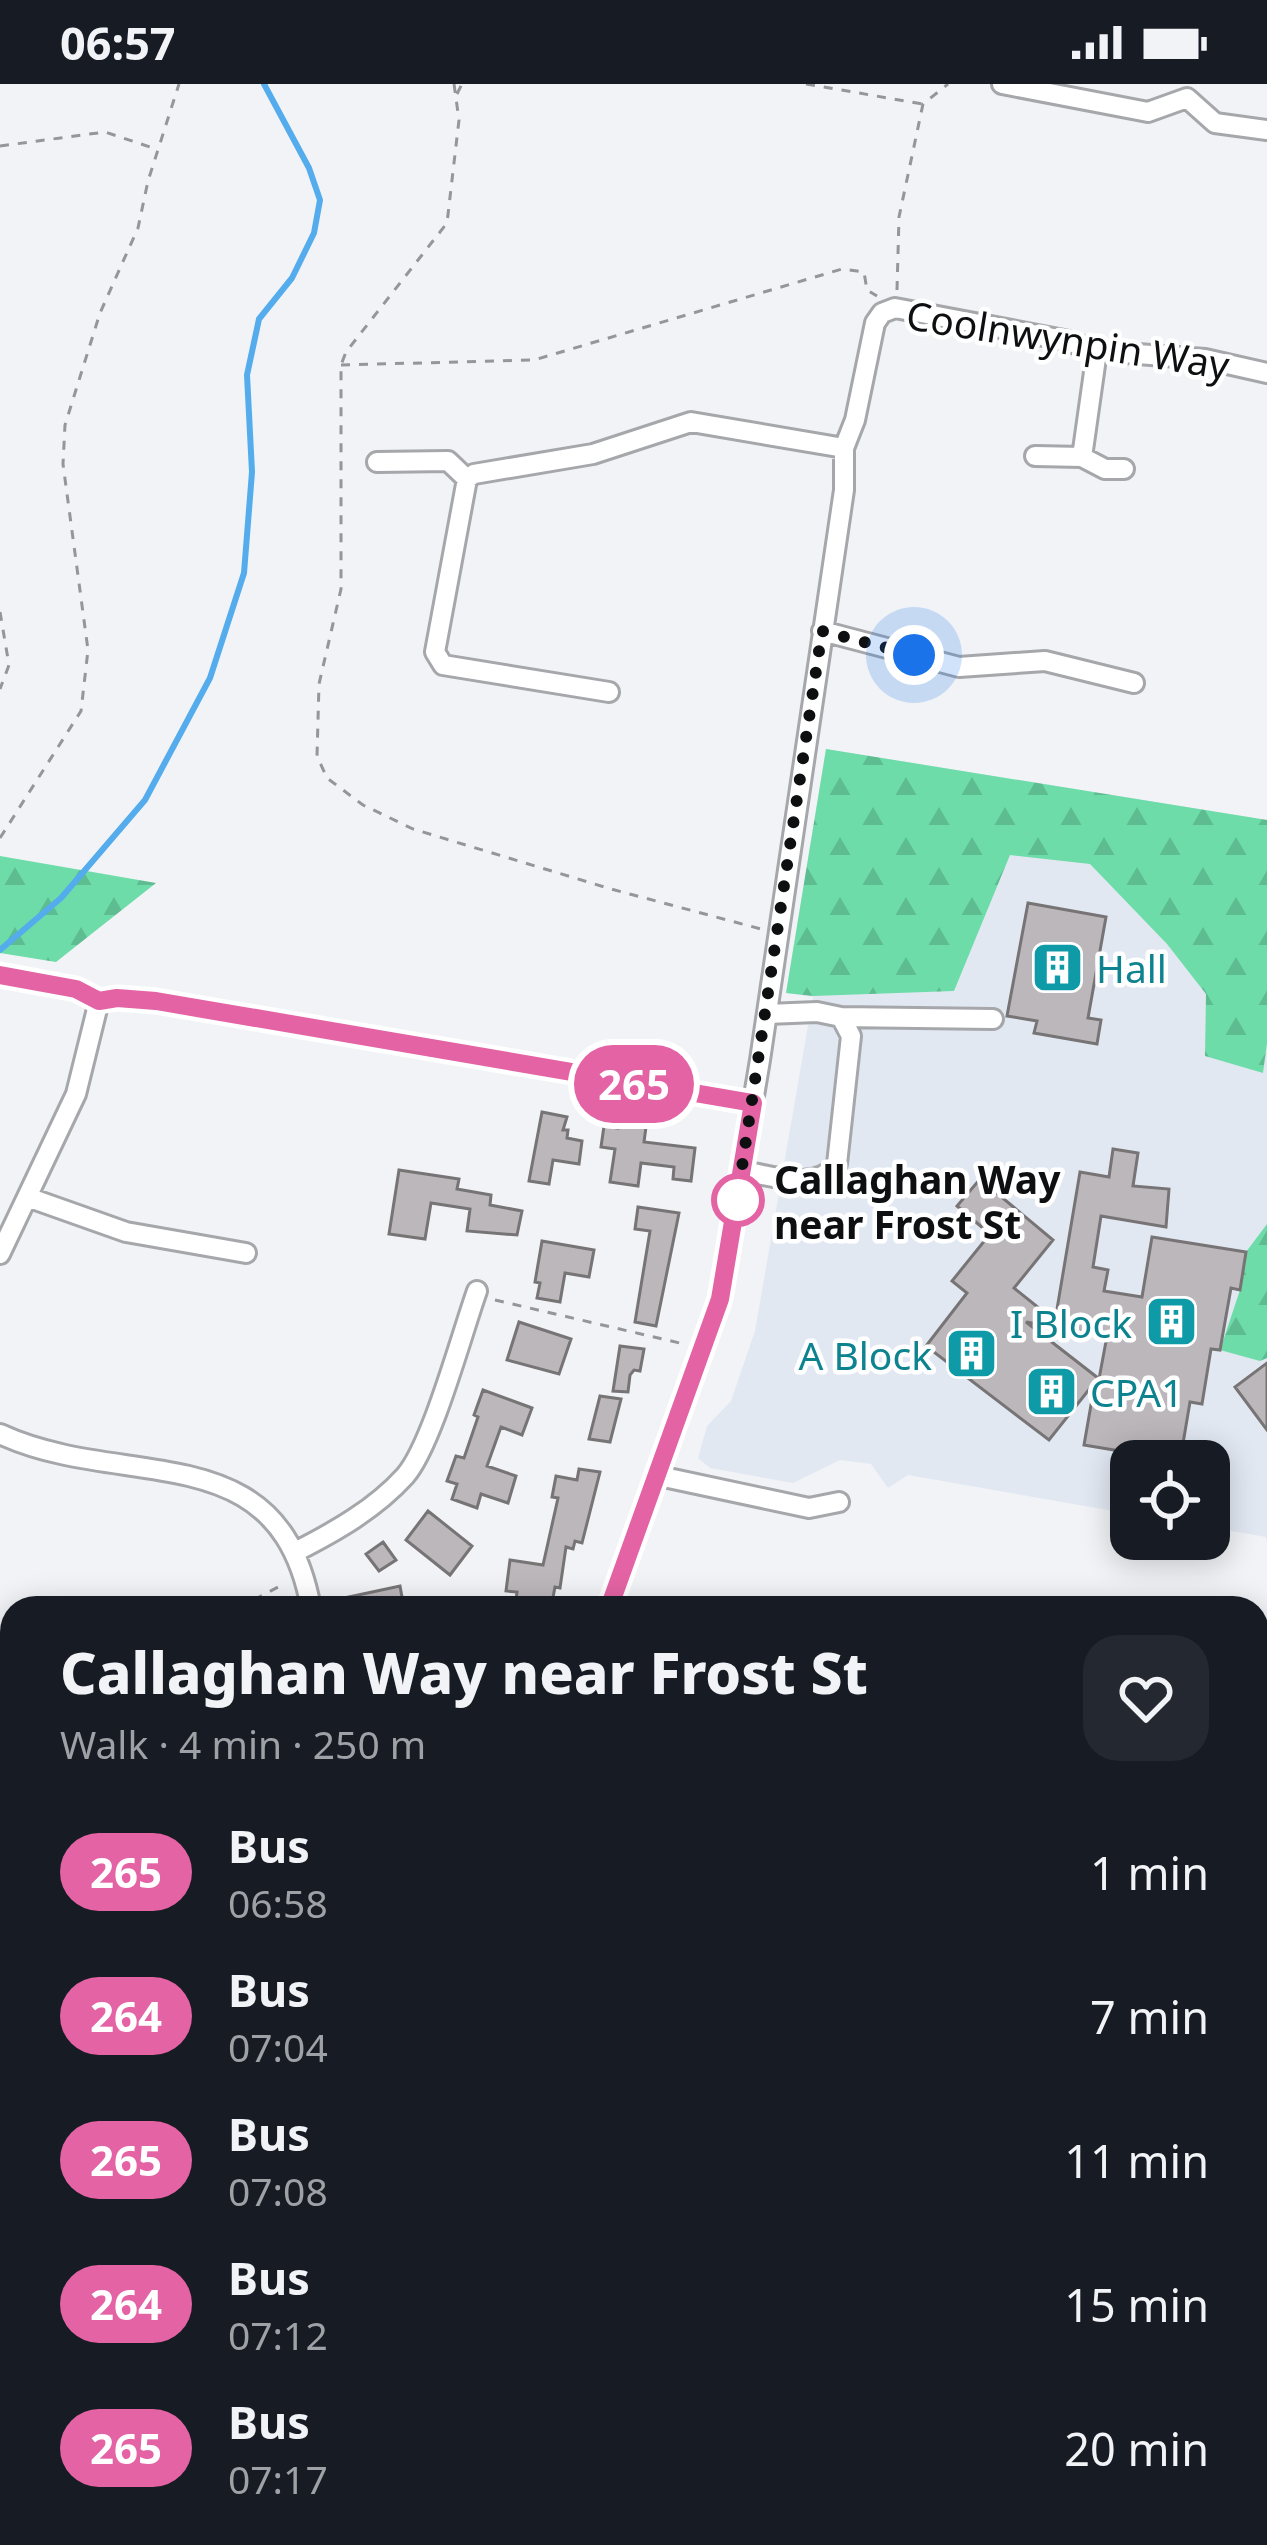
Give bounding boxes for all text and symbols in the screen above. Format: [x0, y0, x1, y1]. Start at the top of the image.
text: 06:57 [60, 12, 176, 73]
street label: Coolnwynpin Way [903, 287, 1233, 391]
your location [884, 625, 944, 685]
building icon: Hall [1029, 939, 1085, 995]
place label: Hall [1096, 941, 1167, 994]
line badge: 265 [565, 1045, 703, 1123]
text: 265 [598, 1055, 670, 1112]
place label: Callaghan Way near Frost St [774, 1152, 1061, 1250]
marker: Callaghan Way near Frost St [713, 1175, 763, 1225]
building icon: I Block [1143, 1294, 1199, 1350]
place label: I Block [1010, 1296, 1132, 1349]
building icon: A Block [943, 1326, 999, 1382]
place label: A Block [798, 1328, 932, 1381]
building icon: CPA1 [1023, 1363, 1079, 1419]
place label: CPA1 [1090, 1365, 1184, 1418]
map controls [1110, 1440, 1230, 1560]
button: locate [1110, 1440, 1230, 1560]
text: Callaghan Way near Frost St [60, 1633, 868, 1711]
button: heart [1083, 1635, 1209, 1761]
text: Walk · 4 min · 250 m [60, 1717, 426, 1770]
text: Bus [228, 1815, 310, 1876]
text: 1 min [1090, 1842, 1209, 1903]
text: 265 [90, 1843, 162, 1900]
text: 06:58 [228, 1876, 328, 1929]
text: Bus [228, 1959, 310, 2020]
text: 7 min [1090, 1986, 1209, 2047]
text: 264 [90, 1987, 162, 2044]
text: 07:04 [228, 2020, 328, 2073]
text: Bus [228, 2103, 310, 2164]
text: 11 min [1064, 2130, 1209, 2191]
text: 265 [90, 2131, 162, 2188]
text: 07:08 [228, 2164, 328, 2217]
text: Bus [228, 2247, 310, 2308]
text: 15 min [1064, 2274, 1209, 2335]
text: 264 [90, 2275, 162, 2332]
text: 07:12 [228, 2308, 328, 2361]
text: Bus [228, 2391, 310, 2452]
text: 20 min [1064, 2418, 1209, 2479]
text: 265 [90, 2419, 162, 2476]
text: 07:17 [228, 2452, 328, 2505]

